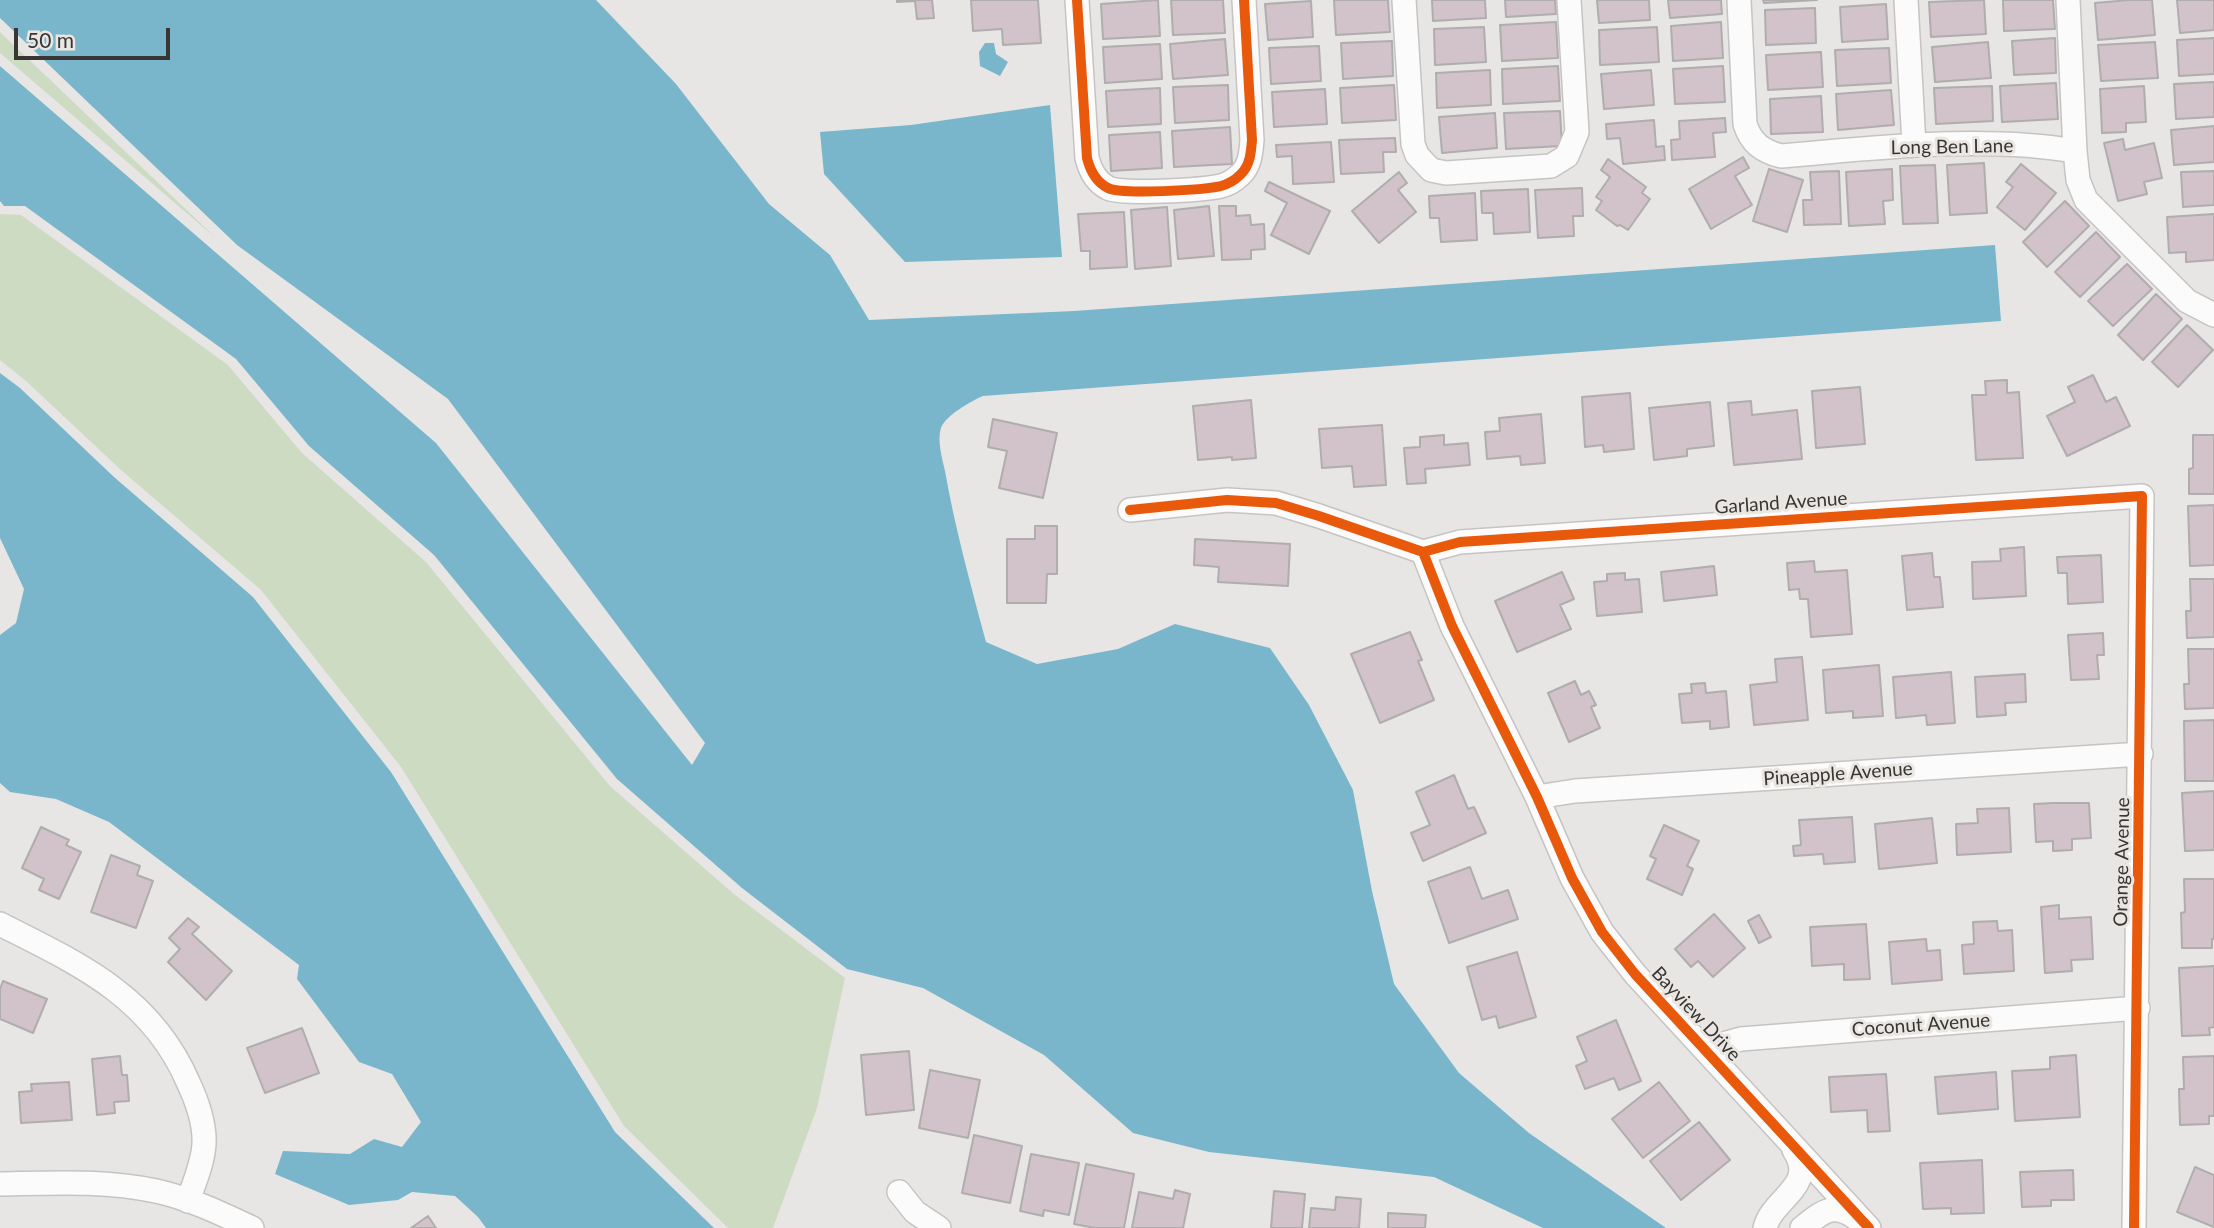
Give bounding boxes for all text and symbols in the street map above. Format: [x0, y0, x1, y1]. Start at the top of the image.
scale bar [18, 14, 173, 58]
text: 50 m [27, 27, 74, 52]
street label: Long Ben Lane [1890, 135, 2014, 159]
street label: Garland Avenue [1714, 487, 1848, 519]
street label: Pineapple Avenue [1763, 757, 1913, 791]
street label: Orange Avenue [2109, 797, 2135, 927]
street label: Bayview Drive [1647, 962, 1745, 1066]
street label: Coconut Avenue [1851, 1009, 1991, 1041]

